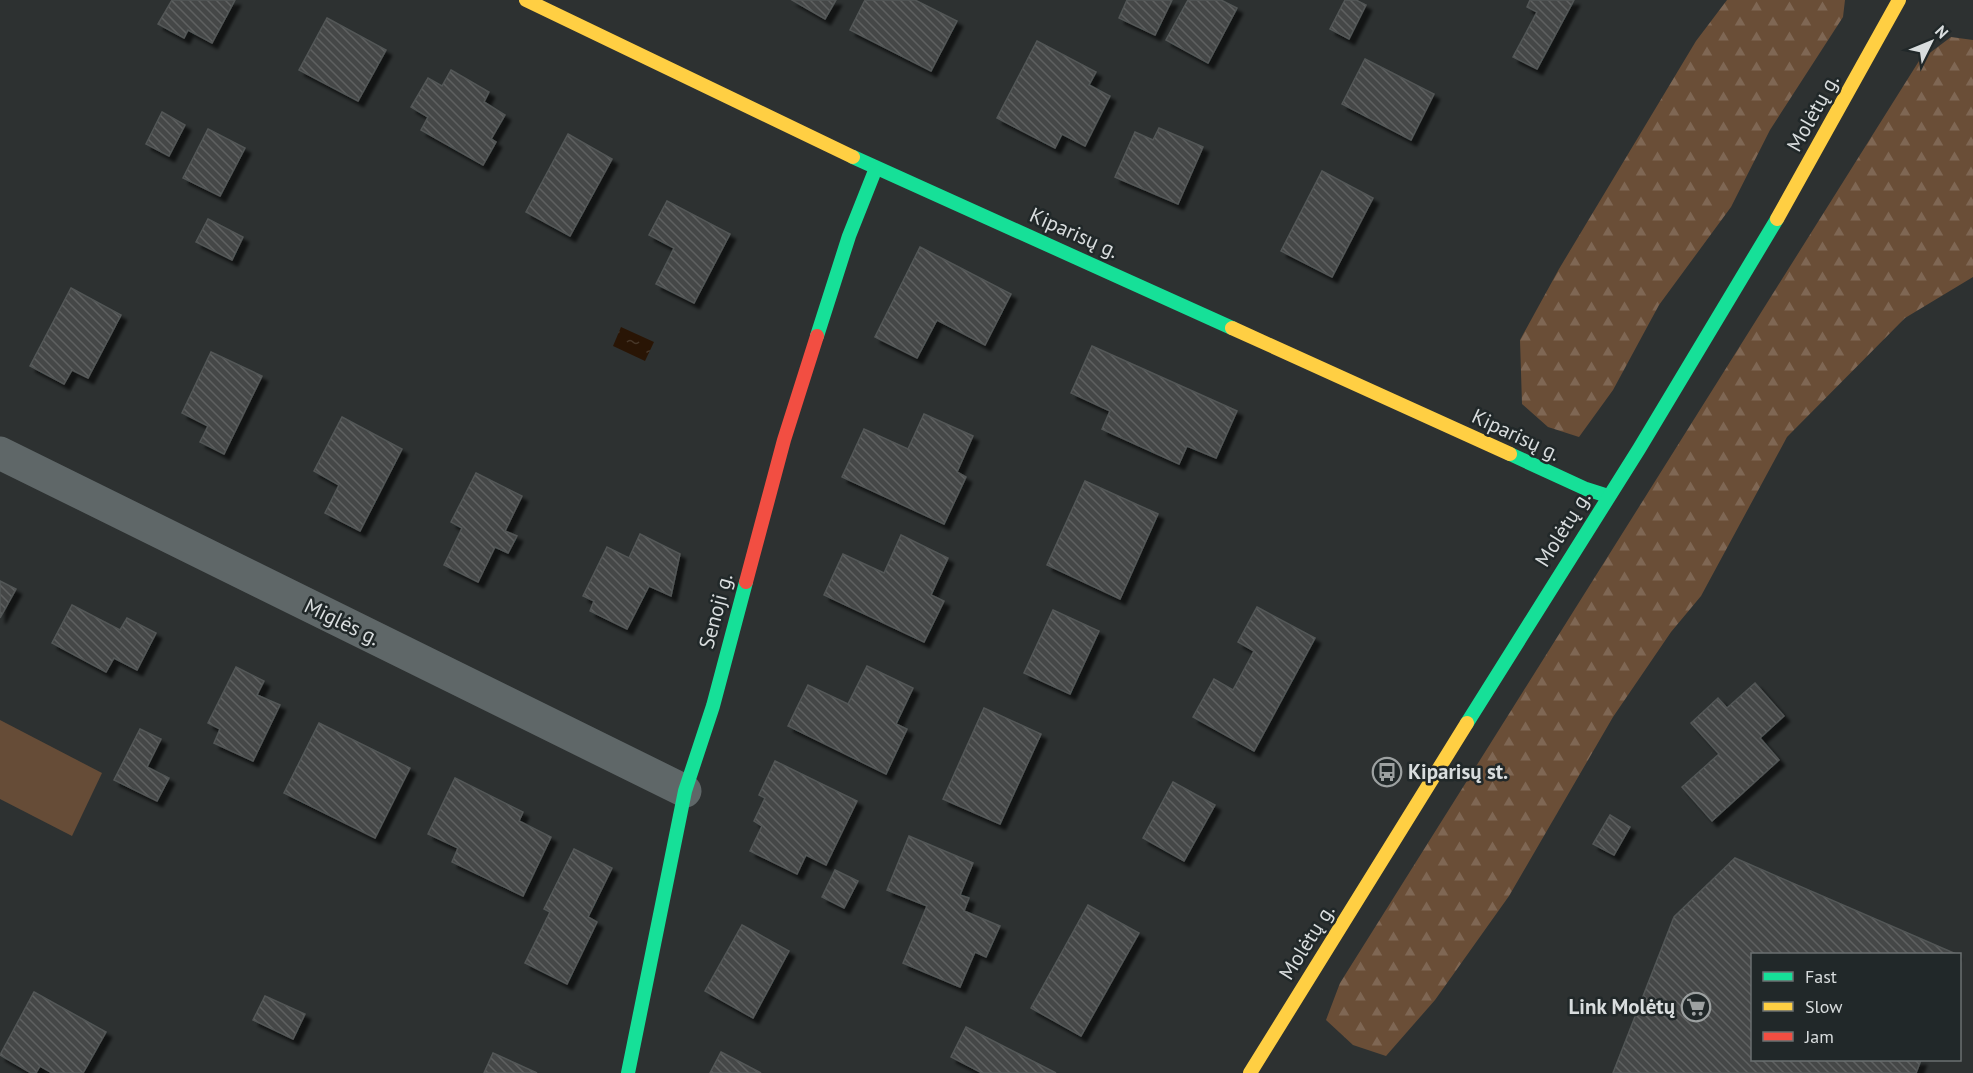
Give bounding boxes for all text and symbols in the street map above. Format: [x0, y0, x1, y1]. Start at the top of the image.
north arrow [1901, 12, 1961, 72]
text: N [1931, 21, 1953, 42]
street label: Molėtų g. [1780, 69, 1845, 156]
street label: Kiparisų g. [1026, 201, 1123, 264]
street label: Kiparisų g. [1468, 402, 1565, 467]
street label: Molėtų g. [1529, 486, 1596, 572]
street label: Senoji g. [692, 570, 739, 652]
street label: Miglės g. [300, 592, 384, 651]
bus stop icon: Kiparisų st. [1371, 756, 1403, 788]
place label: Kiparisų st. [1408, 758, 1508, 785]
street label: Molėtų g. [1273, 899, 1340, 985]
legend [1751, 953, 1961, 1061]
text: Fast [1805, 965, 1837, 988]
supermarket icon: Link Molėtų [1680, 991, 1712, 1023]
place label: Link Molėtų [1569, 993, 1676, 1020]
text: Slow [1805, 995, 1843, 1018]
text: Jam [1804, 1025, 1834, 1048]

